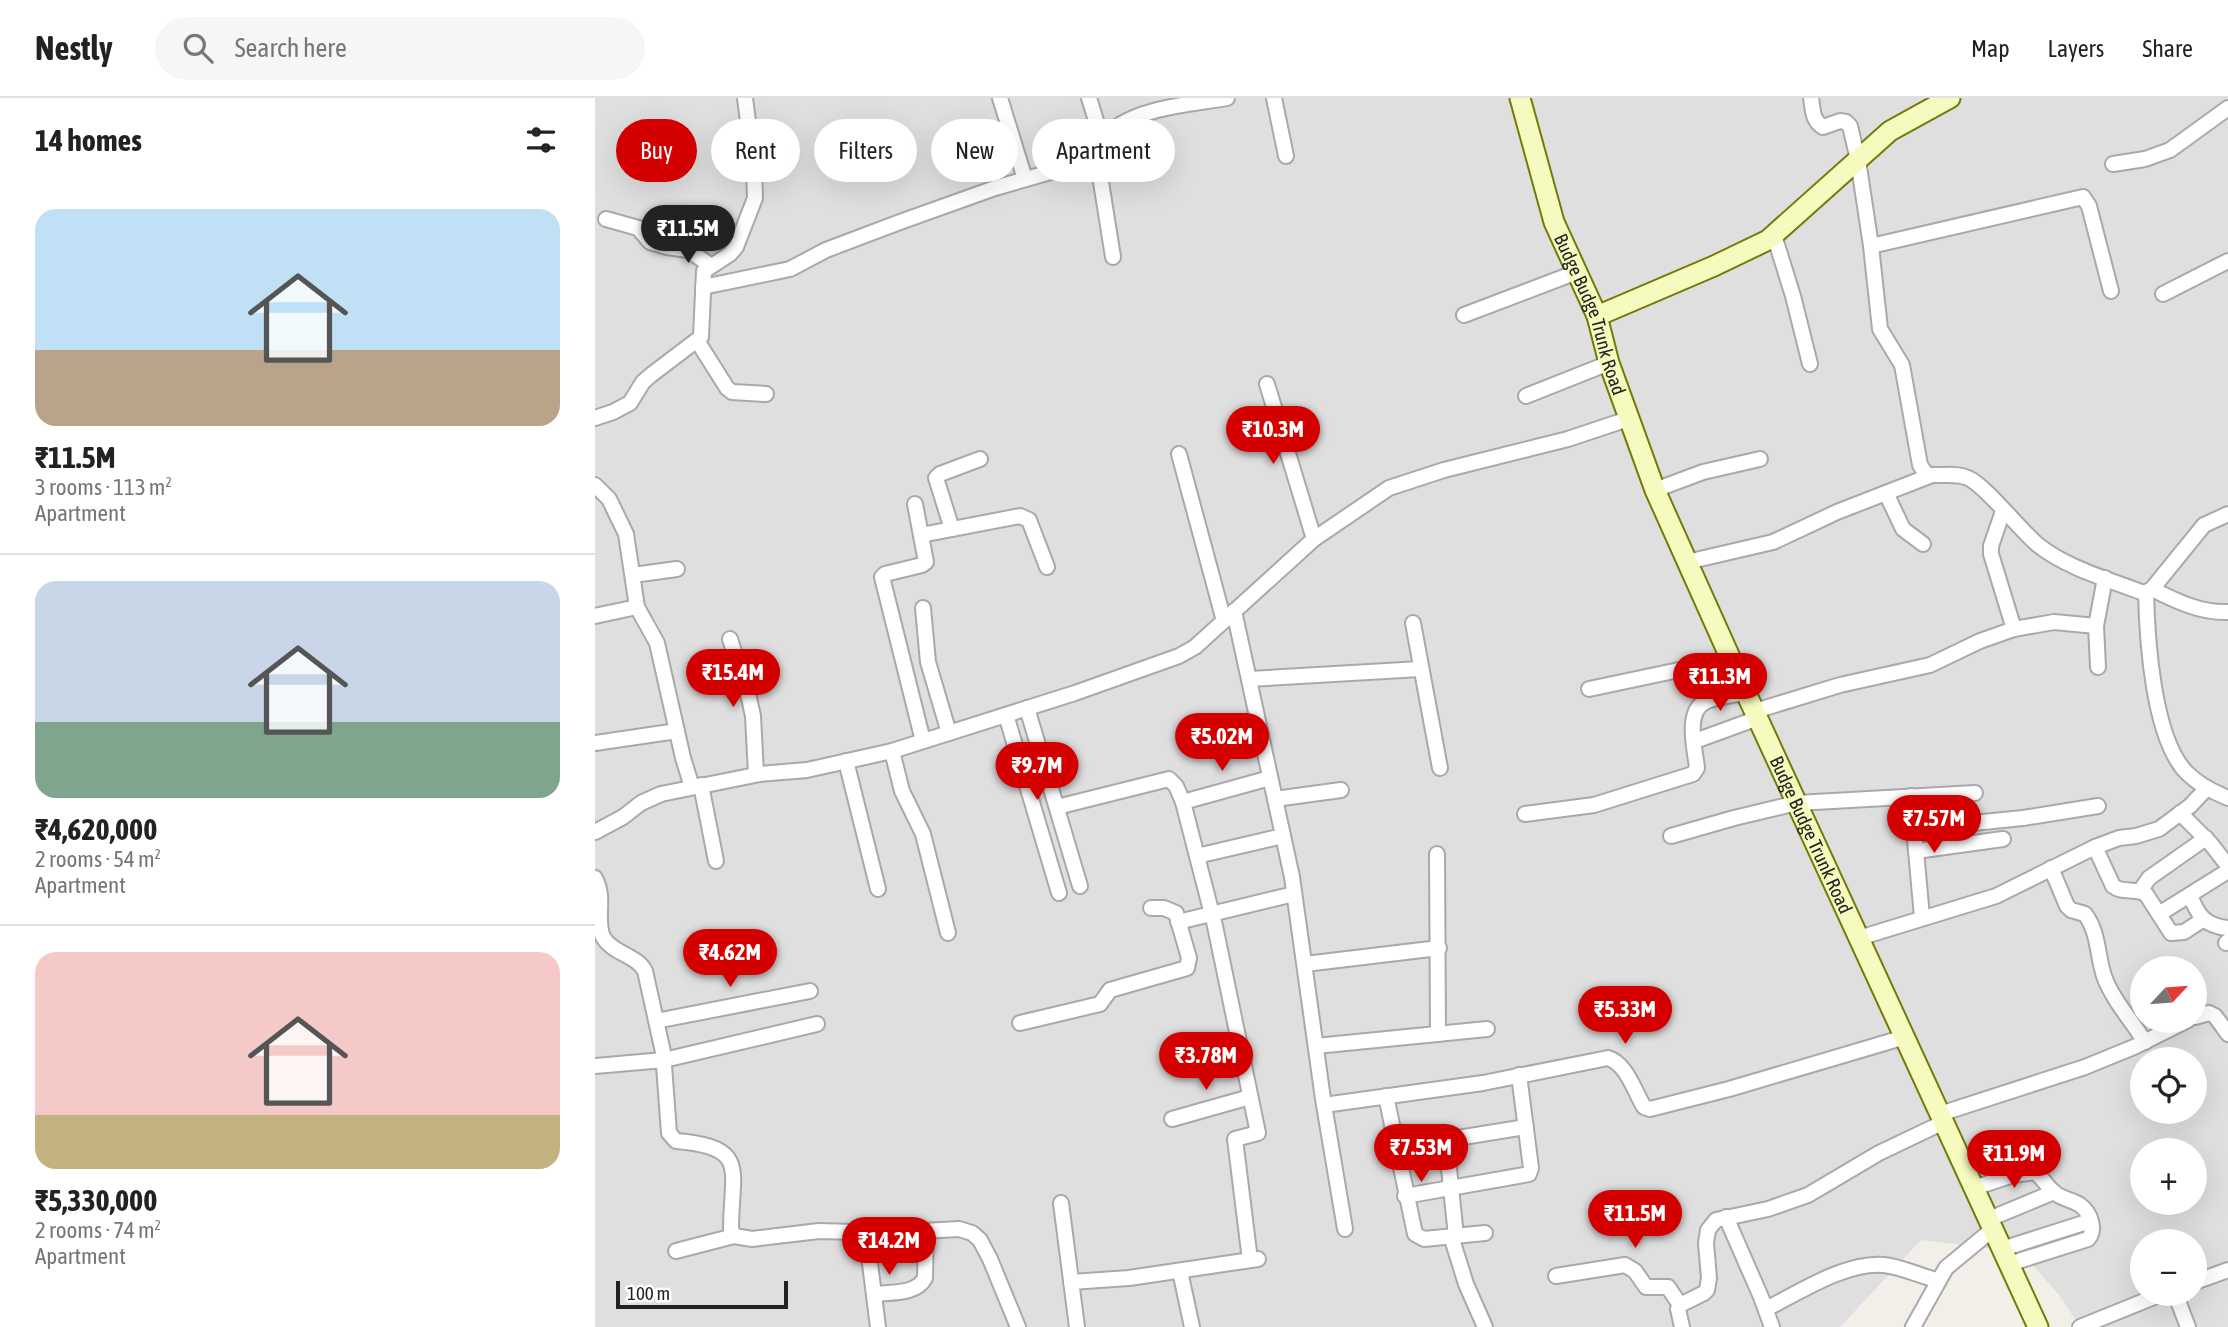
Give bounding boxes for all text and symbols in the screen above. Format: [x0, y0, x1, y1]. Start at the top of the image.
search box [155, 17, 645, 80]
text: Nestly [35, 29, 113, 67]
icon: search [179, 29, 217, 67]
text: Search here [235, 33, 347, 63]
text: Map [1971, 35, 2010, 62]
text: Layers [2048, 35, 2104, 62]
text: Share [2142, 35, 2193, 62]
chip: Buy [616, 119, 697, 182]
chip: Rent [711, 119, 800, 182]
chip: Filters [814, 119, 917, 182]
chip: New [931, 119, 1018, 182]
chip: Apartment [1032, 119, 1175, 182]
icon: filters [522, 121, 560, 159]
text: 14 homes [35, 123, 142, 157]
pin: ₹11.5M [631, 206, 745, 265]
text: ₹11.5M [657, 215, 719, 241]
street label: Budge Budge Trunk Road [1550, 230, 1631, 398]
icon: home [235, 255, 361, 381]
pin: ₹10.3M [1216, 406, 1330, 466]
text: ₹10.3M [1242, 416, 1304, 442]
text: ₹11.5M [35, 440, 116, 474]
text: 3 rooms · 113 m² [35, 474, 172, 500]
text: Apartment [35, 500, 126, 526]
icon: home [235, 627, 361, 753]
pin: ₹15.4M [676, 650, 790, 709]
pin: ₹11.3M [1663, 654, 1777, 713]
text: ₹15.4M [702, 659, 764, 685]
text: ₹11.3M [1689, 663, 1751, 689]
pin: ₹5.02M [1165, 714, 1279, 773]
text: ₹5.02M [1191, 723, 1253, 749]
pin: ₹9.7M [988, 742, 1086, 802]
text: ₹9.7M [1011, 752, 1063, 778]
street label: Budge Budge Trunk Road [1765, 752, 1857, 917]
pin: ₹7.57M [1877, 796, 1991, 855]
text: ₹7.57M [1903, 805, 1965, 831]
text: ₹4,620,000 [35, 812, 157, 846]
text: 2 rooms · 54 m² [35, 846, 161, 872]
text: Apartment [35, 872, 126, 898]
pin: ₹4.62M [673, 930, 787, 989]
text: ₹4.62M [699, 939, 761, 965]
north arrow [2130, 956, 2207, 1032]
map controls [2130, 956, 2207, 1306]
pin: ₹5.33M [1568, 986, 1682, 1046]
text: ₹5.33M [1594, 996, 1656, 1022]
icon: home [235, 998, 361, 1124]
pin: ₹3.78M [1149, 1032, 1263, 1092]
text: ₹3.78M [1175, 1042, 1237, 1068]
button: locate [2130, 1047, 2207, 1124]
pin: ₹7.53M [1364, 1124, 1478, 1184]
pin: ₹11.9M [1957, 1130, 2071, 1190]
text: ₹7.53M [1390, 1134, 1452, 1160]
button: + [2130, 1138, 2207, 1215]
text: ₹11.9M [1983, 1140, 2045, 1166]
text: ₹5,330,000 [35, 1183, 157, 1217]
pin: ₹11.5M [1578, 1190, 1692, 1250]
text: ₹11.5M [1604, 1200, 1666, 1226]
text: 2 rooms · 74 m² [35, 1217, 161, 1243]
pin: ₹14.2M [832, 1218, 946, 1277]
text: ₹14.2M [858, 1227, 920, 1253]
button: − [2130, 1229, 2207, 1306]
text: Apartment [35, 1243, 126, 1269]
scale bar [616, 1278, 787, 1310]
text: 100 m [627, 1282, 670, 1304]

